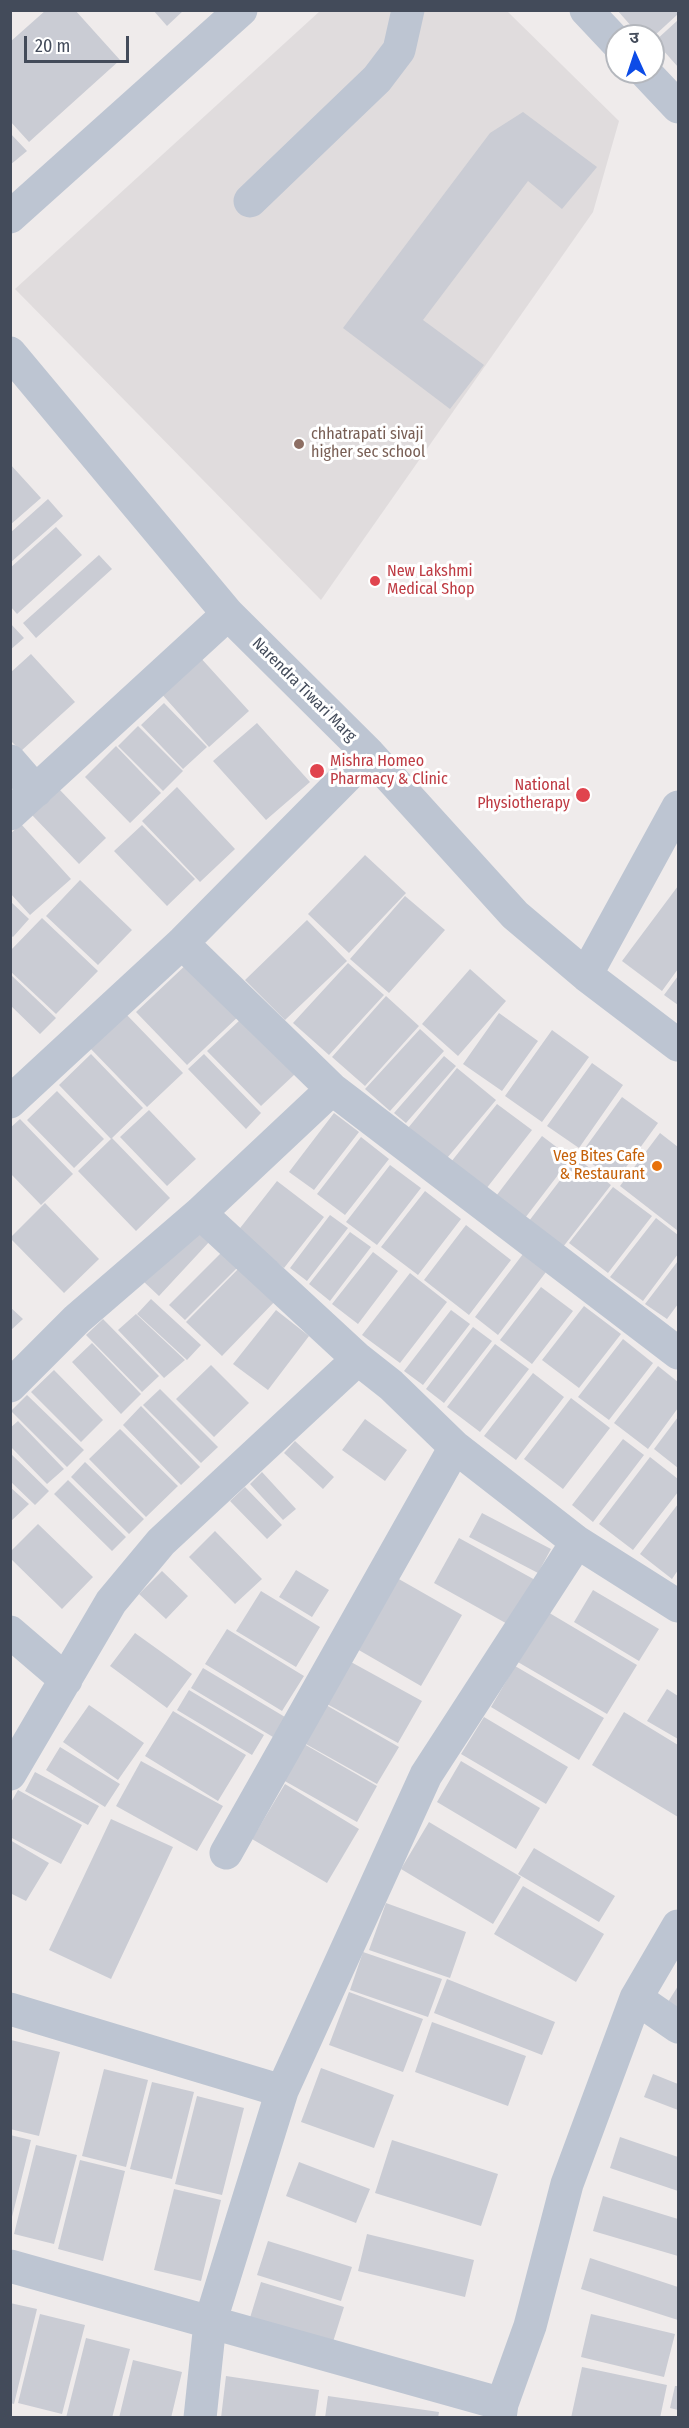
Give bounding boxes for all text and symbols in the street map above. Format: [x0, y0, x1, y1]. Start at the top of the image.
scale bar [27, 24, 132, 62]
north arrow [605, 24, 665, 84]
text: उ [629, 28, 639, 47]
text: 20 m [35, 35, 70, 57]
place label: chhatrapati sivaji higher sec school [311, 425, 425, 463]
marker: chhatrapati sivaji higher sec school [292, 437, 306, 451]
place label: New Lakshmi Medical Shop [387, 562, 475, 600]
marker: New Lakshmi Medical Shop [368, 574, 382, 588]
street label: Narendra Tiwari Marg [248, 634, 360, 746]
place label: Mishra Homeo Pharmacy & Clinic [330, 752, 448, 790]
marker: Mishra Homeo Pharmacy & Clinic [308, 762, 326, 780]
place label: National Physiotherapy [477, 776, 570, 814]
marker: National Physiotherapy [574, 786, 592, 804]
place label: Veg Bites Cafe & Restaurant [553, 1147, 645, 1185]
marker: Veg Bites Cafe & Restaurant [650, 1159, 664, 1173]

